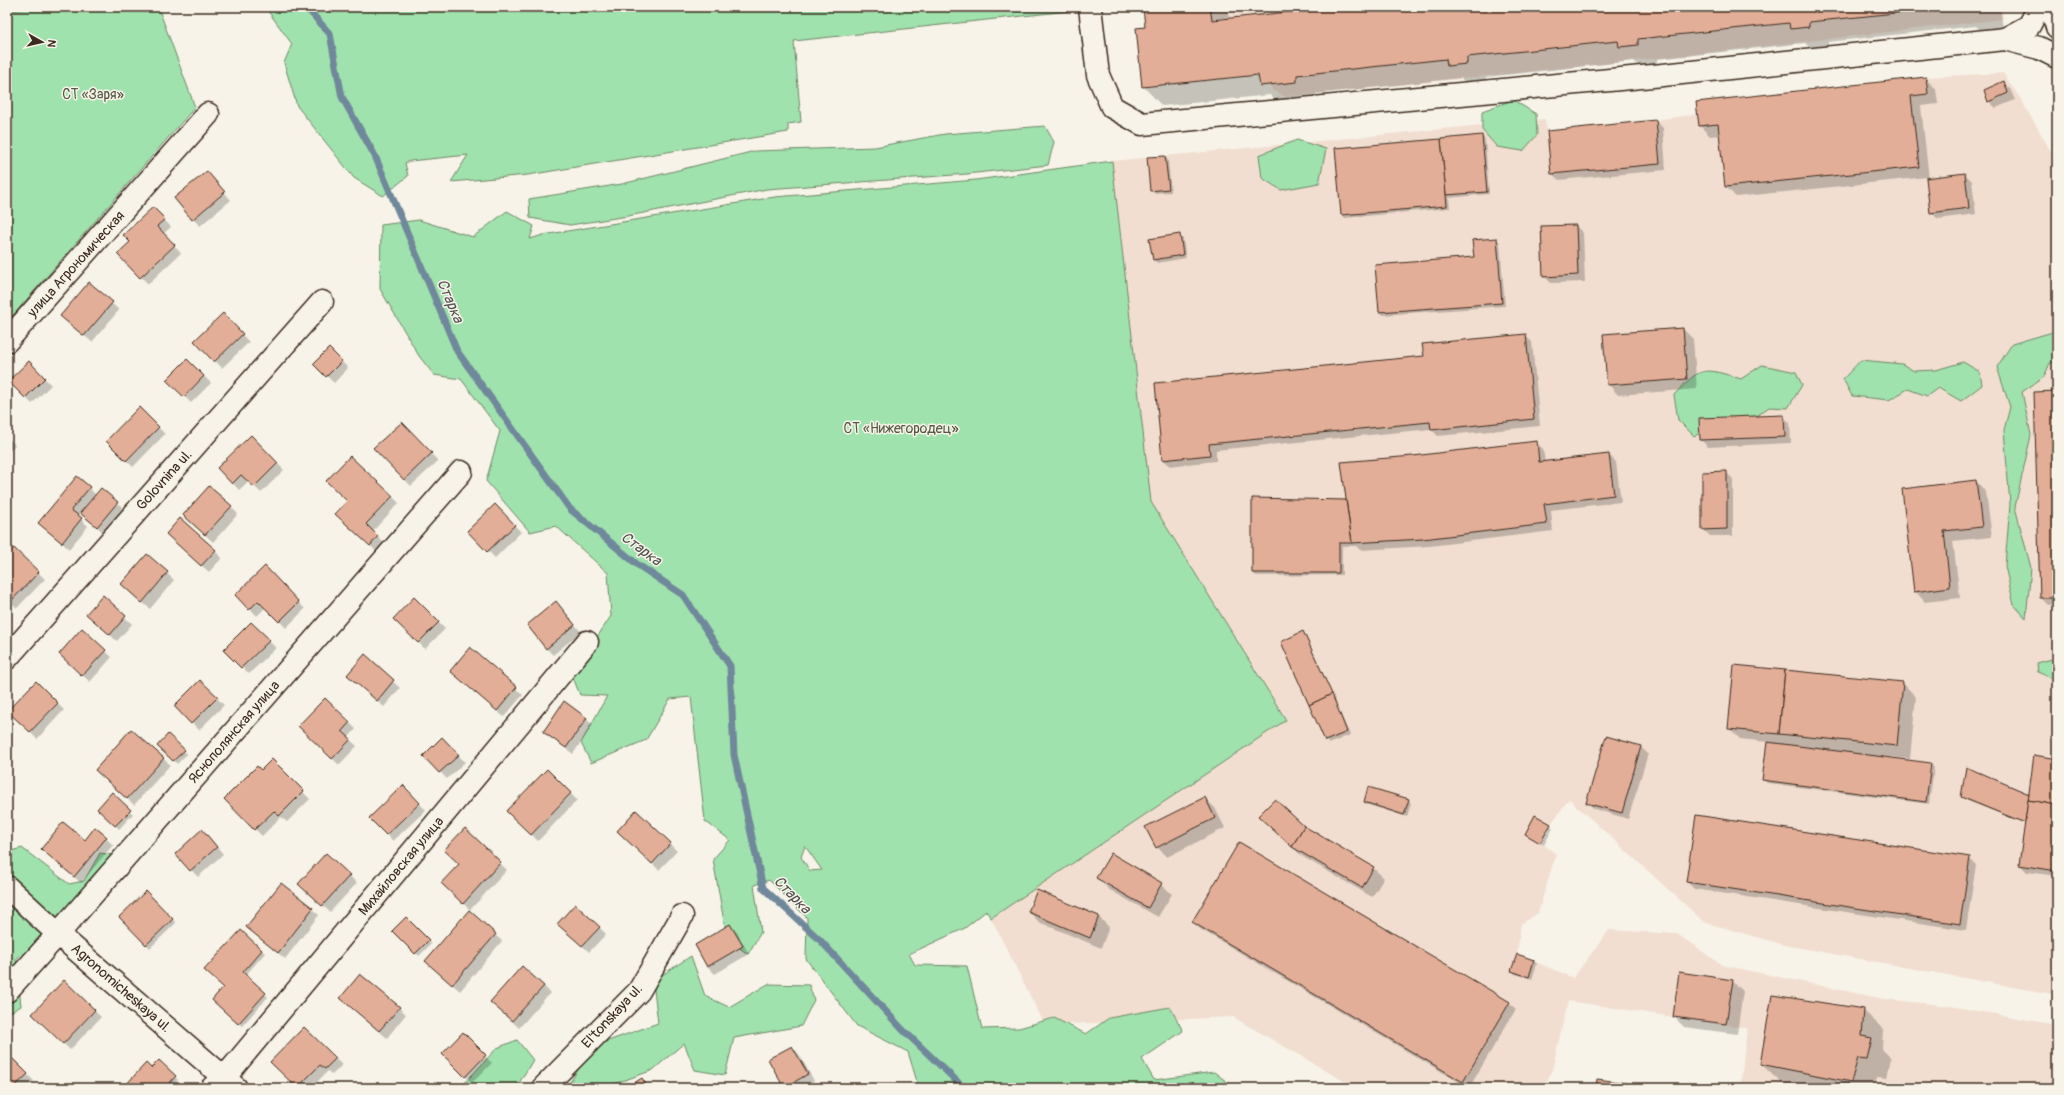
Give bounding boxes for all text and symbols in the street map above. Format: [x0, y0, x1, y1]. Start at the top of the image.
north arrow [22, 22, 62, 62]
text: N [44, 39, 58, 48]
park label: СТ «Заря» [62, 86, 124, 103]
street label: улица Агрономическая [23, 207, 128, 321]
water label: Старка [432, 276, 468, 327]
park label: СТ «Нижегородец» [844, 420, 958, 437]
street label: Golovnina ul. [133, 446, 195, 514]
water label: Старка [617, 528, 666, 571]
street label: Яснополянская улица [185, 677, 283, 787]
street label: Михайловская улица [355, 813, 447, 919]
water label: Старка [769, 872, 815, 919]
street label: Agronomicheskaya ul. [68, 940, 174, 1036]
street label: El'tonskaya ul. [578, 980, 646, 1052]

